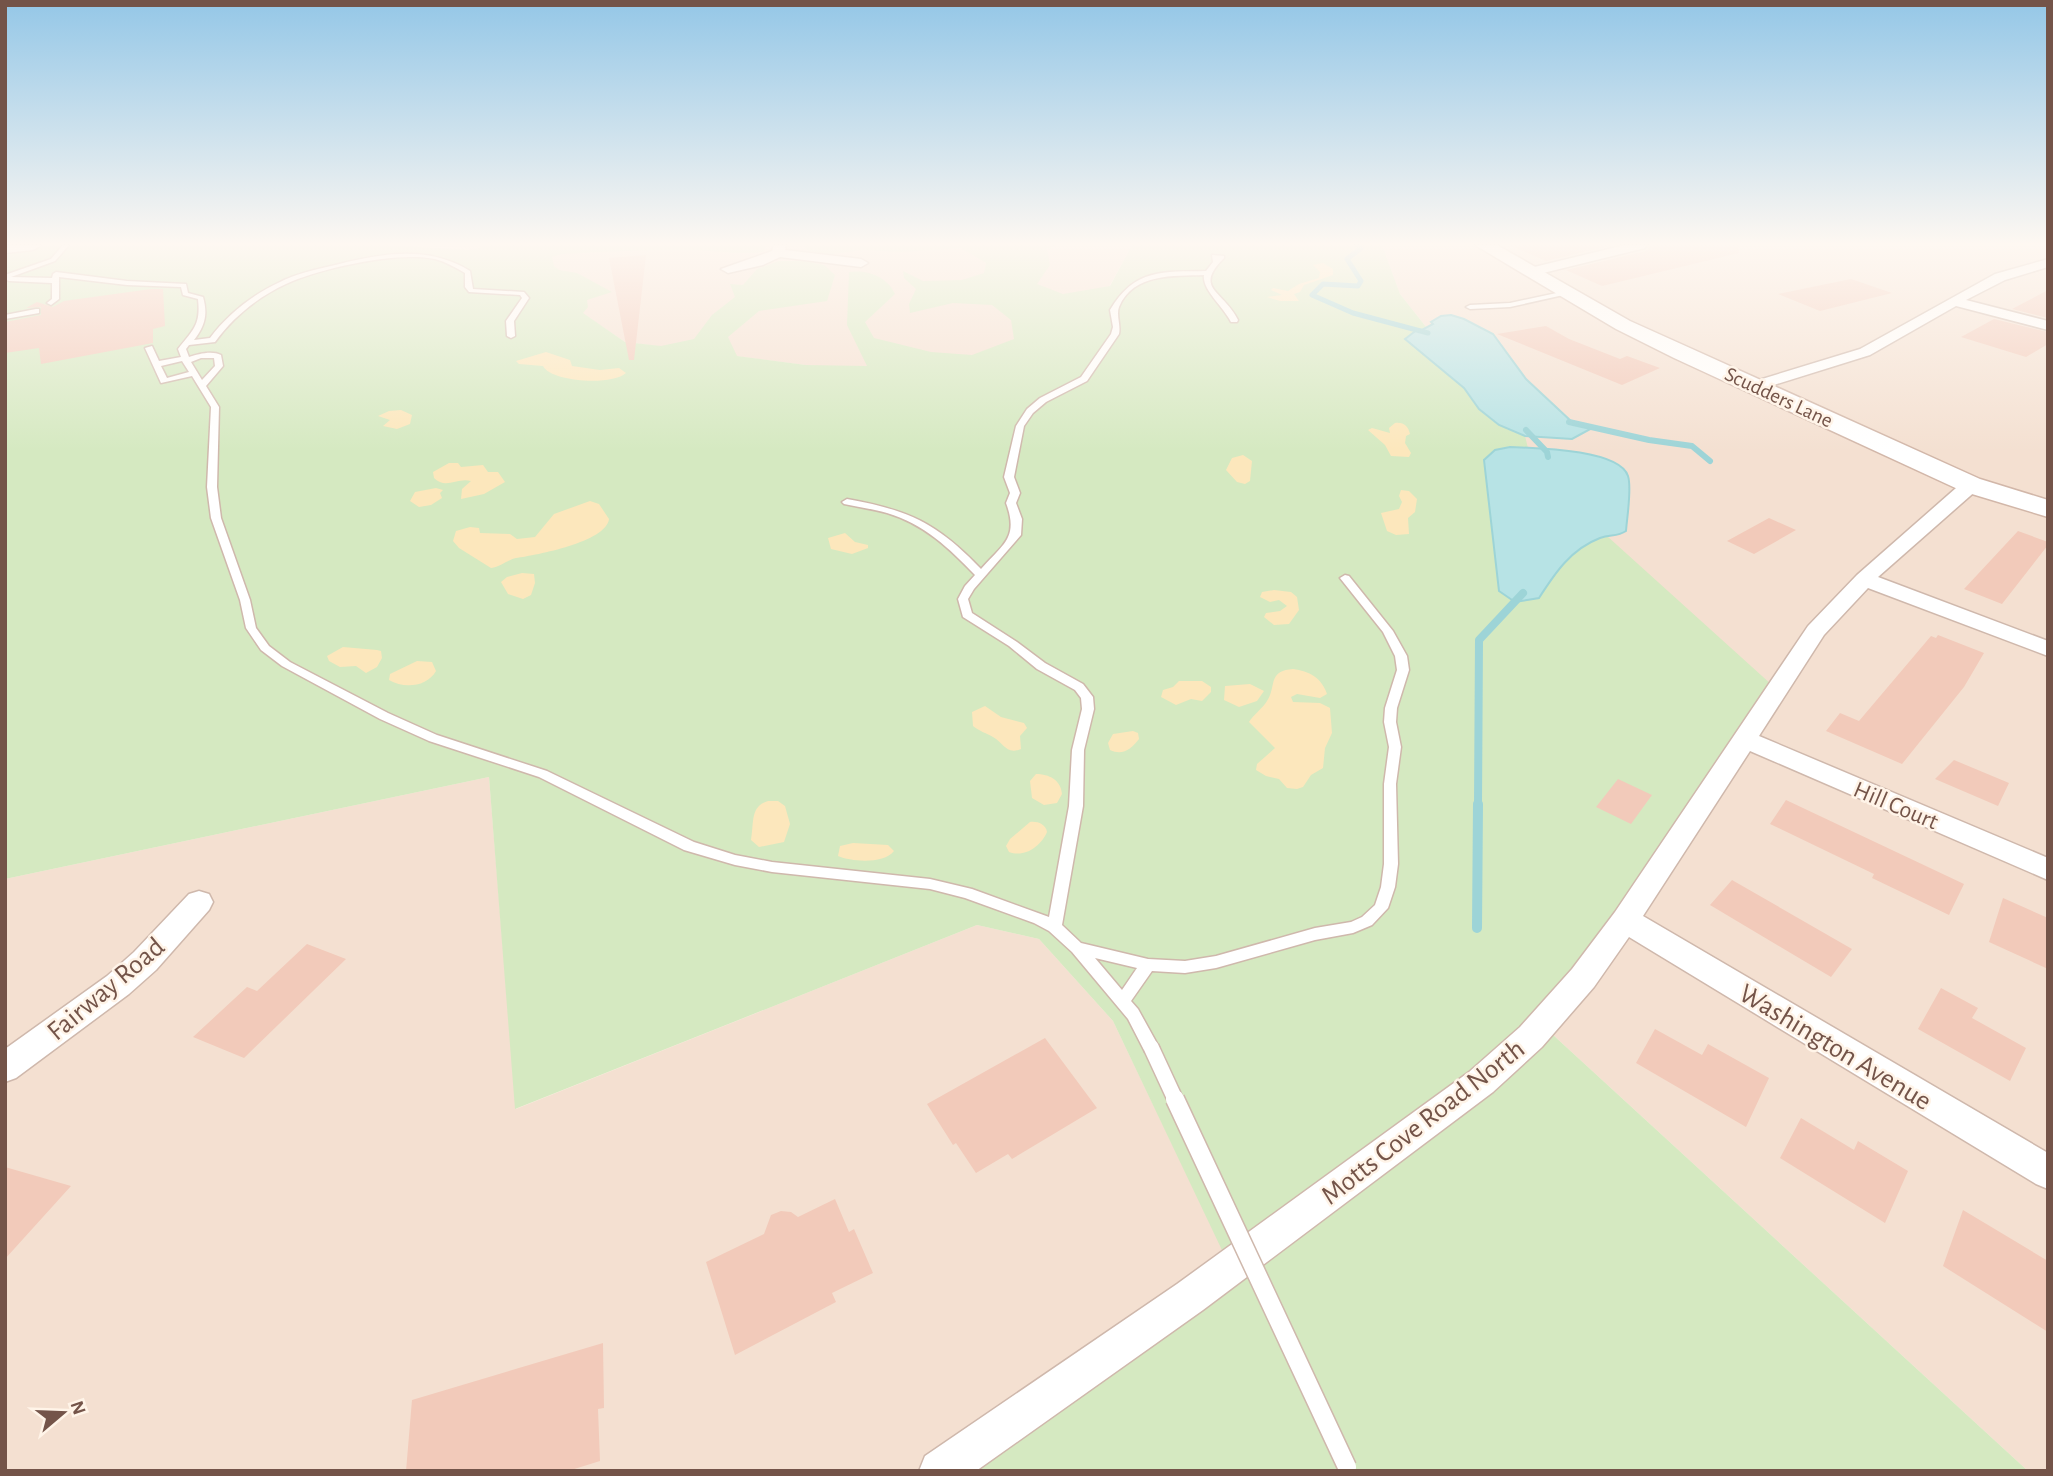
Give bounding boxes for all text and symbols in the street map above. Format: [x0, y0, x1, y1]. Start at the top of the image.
street label: Scudders Lane [1722, 363, 1836, 432]
street label: Hill Court [1850, 777, 1942, 835]
street label: Fairway Road [42, 933, 170, 1046]
street label: Washington Avenue [1734, 979, 1936, 1116]
street label: Motts Cove Road North [1316, 1035, 1530, 1210]
north arrow [28, 1378, 98, 1448]
text: N [67, 1399, 89, 1417]

